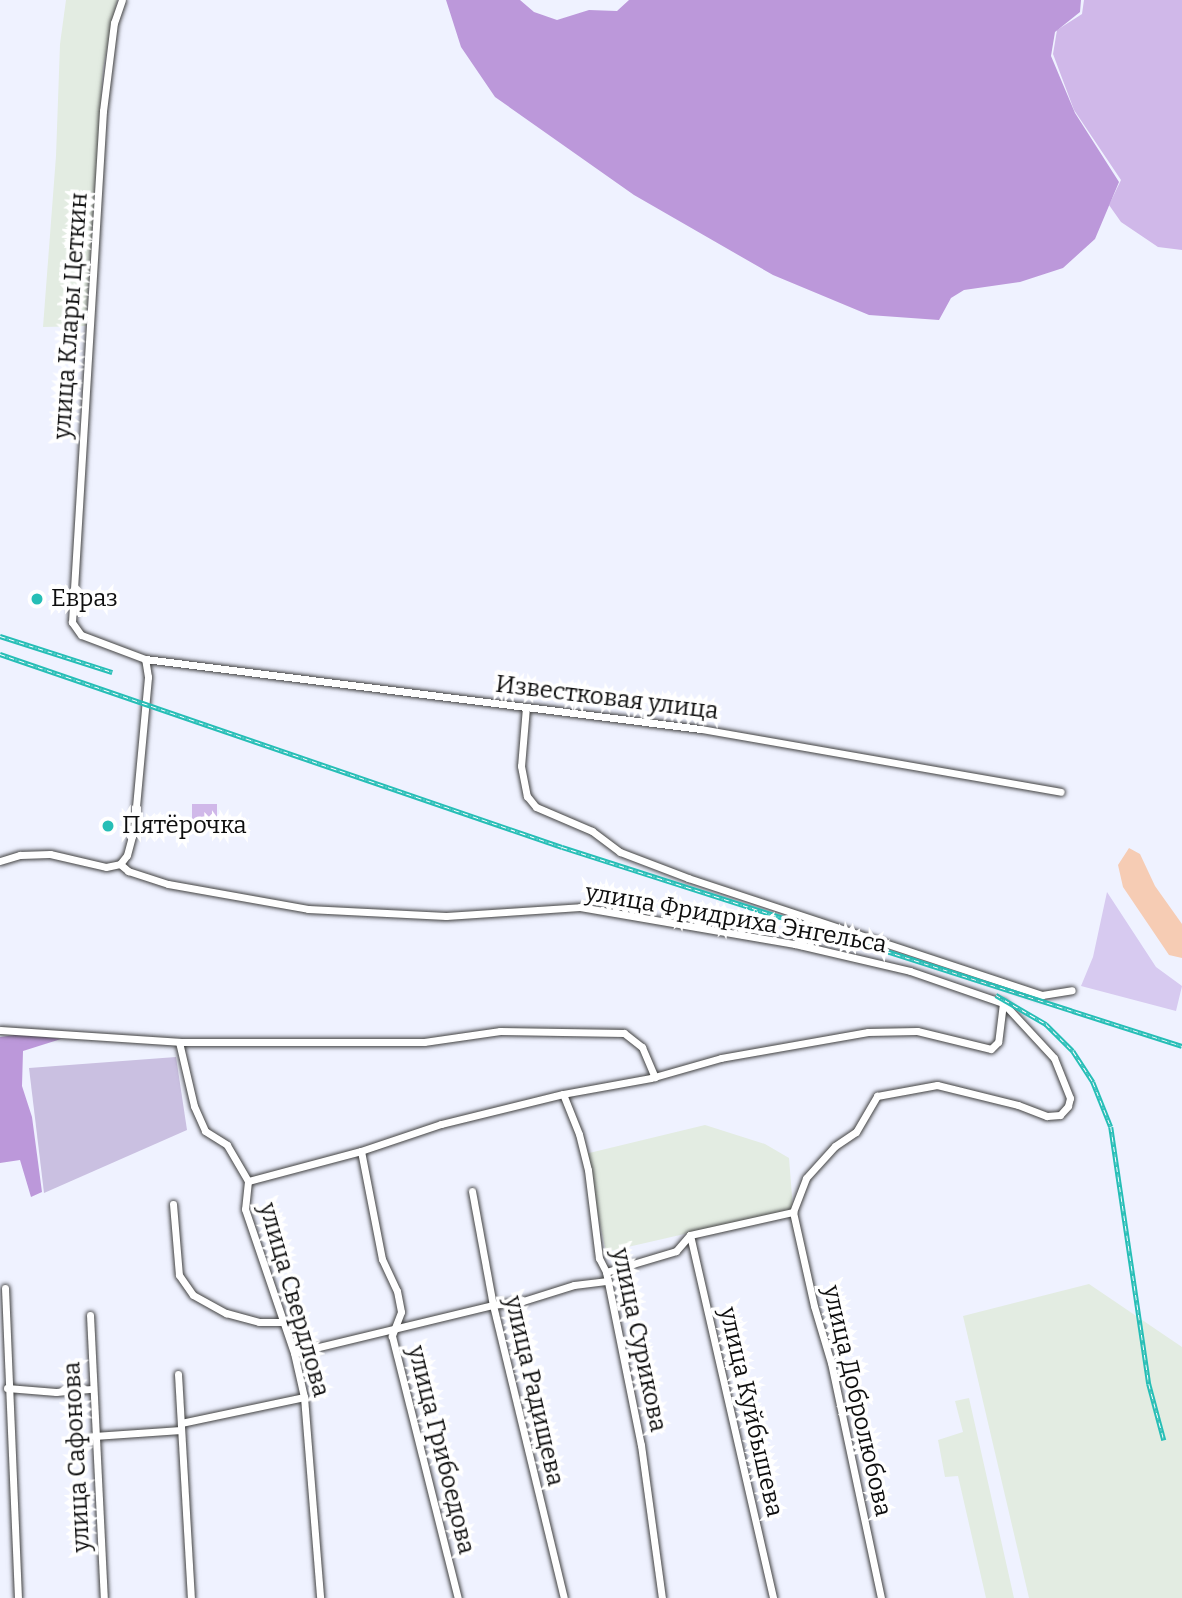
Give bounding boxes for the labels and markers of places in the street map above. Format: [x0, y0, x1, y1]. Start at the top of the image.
place label: Евраз [51, 585, 118, 613]
marker: Евраз [29, 591, 45, 607]
place label: Пятёрочка [122, 812, 247, 840]
marker: Пятёрочка [100, 818, 116, 834]

